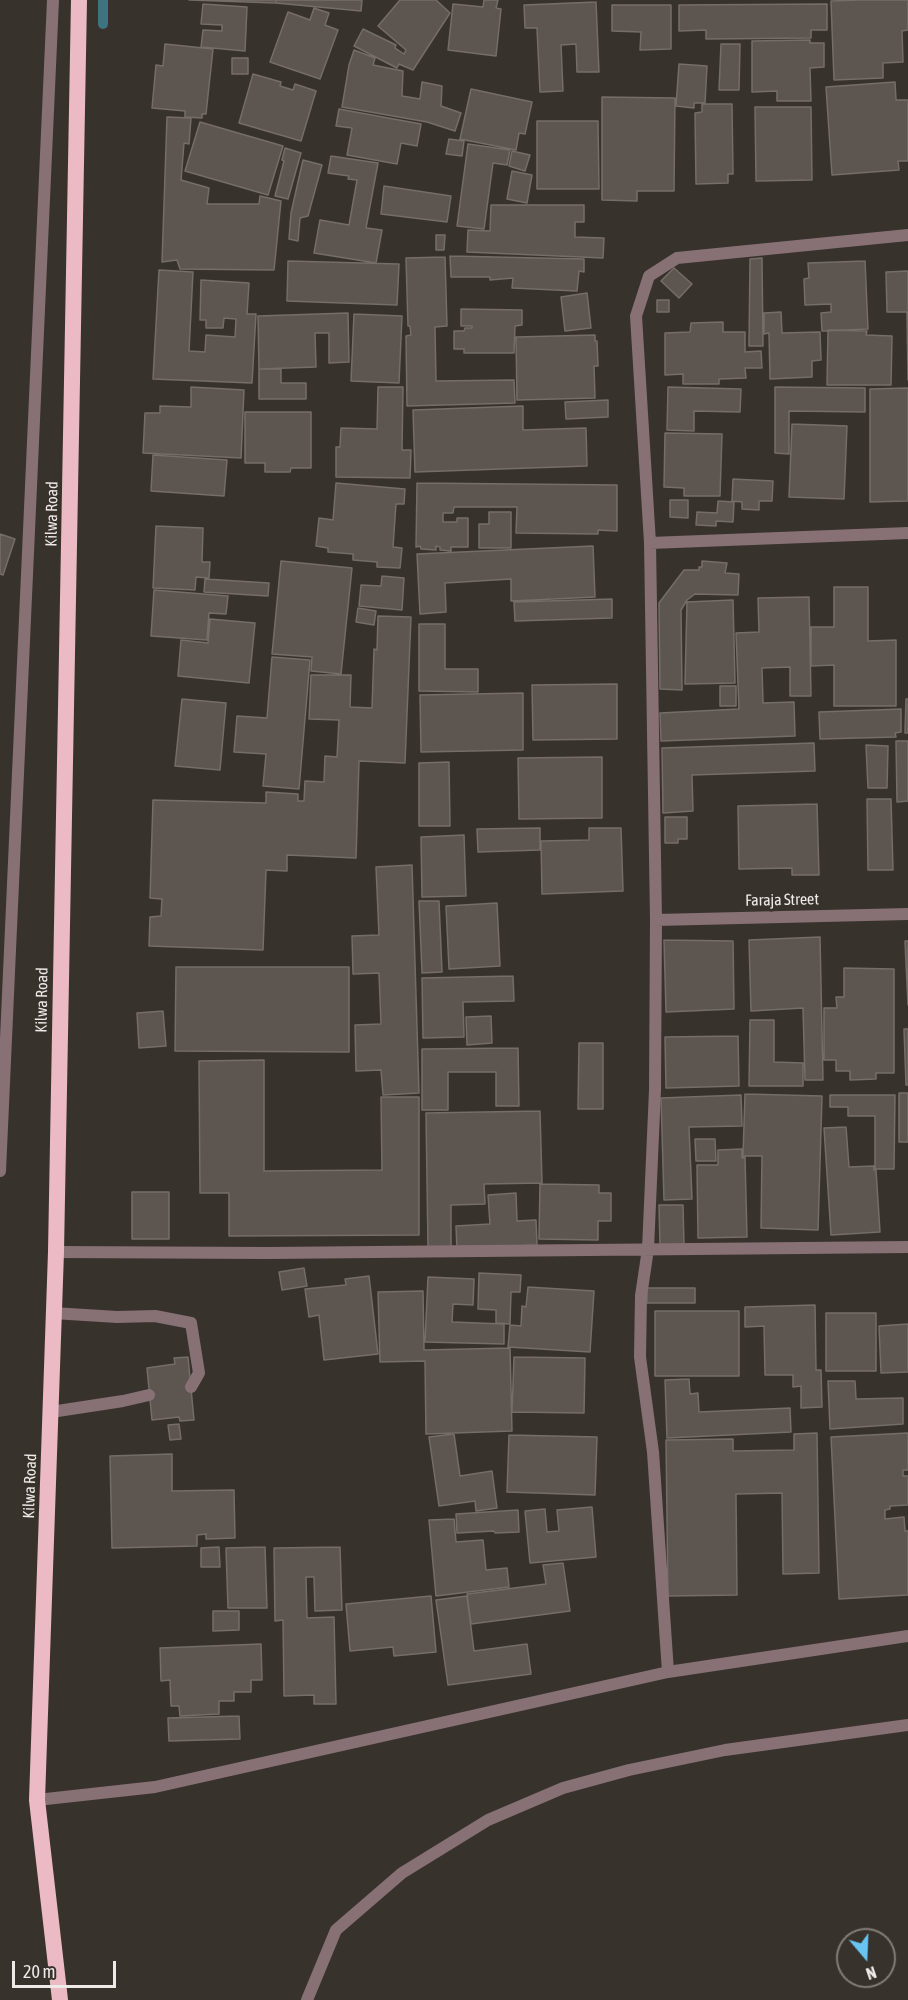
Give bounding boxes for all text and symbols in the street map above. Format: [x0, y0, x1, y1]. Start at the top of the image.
street label: Kilwa Road [42, 481, 62, 547]
street label: Faraja Street [745, 890, 819, 910]
street label: Kilwa Road [32, 967, 52, 1033]
street label: Kilwa Road [19, 1453, 41, 1519]
north arrow [836, 1928, 896, 1988]
scale bar [15, 1949, 118, 1987]
text: 20 m [23, 1961, 55, 1982]
text: N [864, 1963, 879, 1983]

